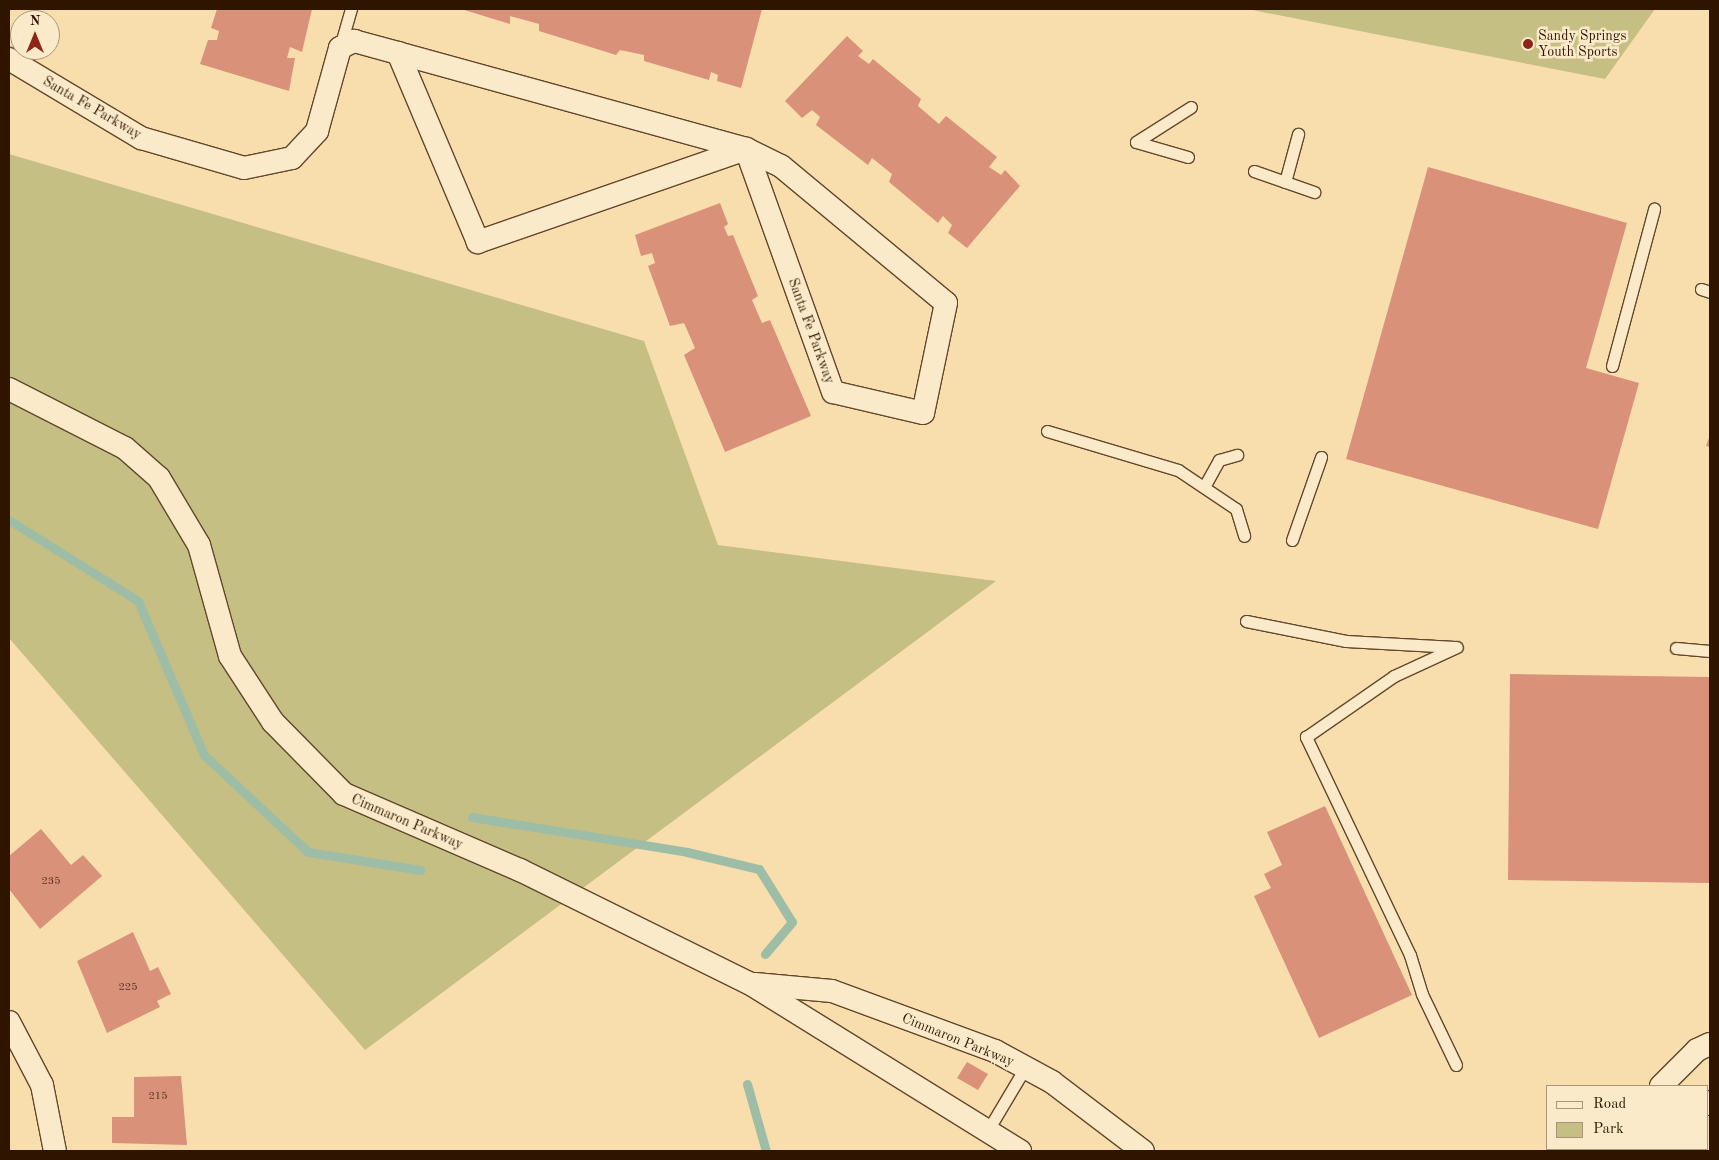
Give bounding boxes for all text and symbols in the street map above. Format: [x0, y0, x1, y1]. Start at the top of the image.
north arrow [10, 10, 60, 60]
text: N [30, 14, 40, 28]
place label: Sandy Springs Youth Sports [1538, 28, 1626, 60]
marker: Sandy Springs Youth Sports [1522, 38, 1534, 50]
street label: Santa Fe Parkway [40, 73, 144, 143]
street label: Santa Fe Parkway [784, 276, 838, 386]
street label: Cimmaron Parkway [349, 791, 465, 853]
house number: 235 [41, 875, 61, 889]
house number: 225 [118, 981, 138, 995]
street label: Cimmaron Parkway [899, 1010, 1017, 1070]
legend [1546, 1085, 1709, 1150]
house number: 215 [148, 1090, 168, 1104]
text: Road [1593, 1097, 1626, 1112]
text: Park [1593, 1122, 1624, 1137]

